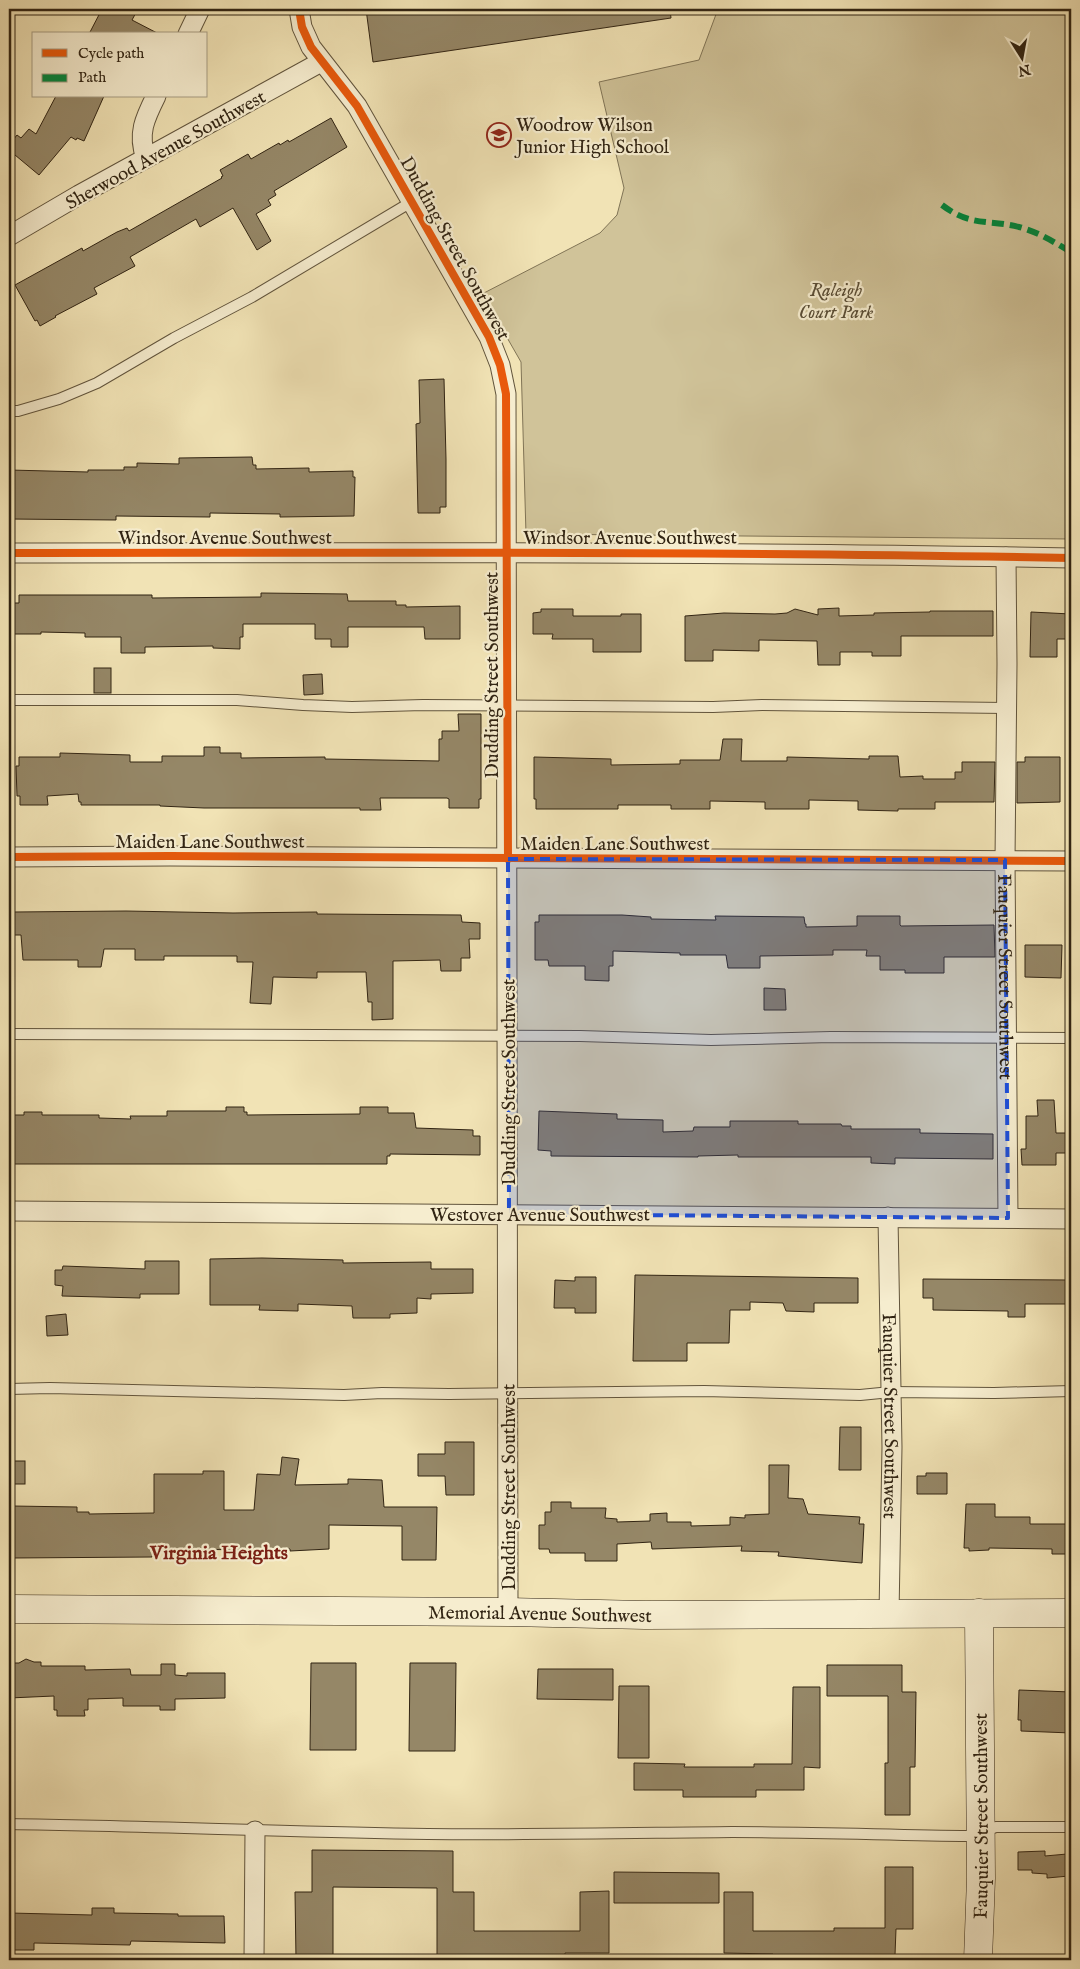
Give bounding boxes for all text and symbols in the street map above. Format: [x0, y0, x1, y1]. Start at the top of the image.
legend [32, 32, 208, 98]
north arrow [998, 32, 1048, 82]
text: Cycle path [78, 44, 144, 63]
text: N [1017, 60, 1033, 80]
text: Path [78, 68, 106, 87]
street label: Sherwood Avenue Southwest [62, 85, 271, 216]
place label: Woodrow Wilson Junior High School [514, 114, 670, 160]
school or university icon: Woodrow Wilson Junior High School [486, 122, 512, 148]
street label: Dudding Street Southwest [394, 153, 515, 346]
park label: Raleigh Court Park [799, 279, 874, 325]
street label: Windsor Avenue Southwest [118, 527, 333, 551]
street label: Windsor Avenue Southwest [523, 527, 738, 551]
street label: Dudding Street Southwest [481, 571, 505, 778]
street label: Maiden Lane Southwest [115, 831, 305, 855]
street label: Maiden Lane Southwest [520, 833, 710, 857]
street label: Fauquier Street Southwest [991, 874, 1017, 1081]
street label: Dudding Street Southwest [498, 978, 522, 1185]
street label: Westover Avenue Southwest [430, 1204, 650, 1228]
street label: Fauquier Street Southwest [876, 1313, 902, 1520]
street label: Dudding Street Southwest [498, 1383, 522, 1590]
district label: Virginia Heights [149, 1541, 288, 1566]
street label: Memorial Avenue Southwest [428, 1602, 652, 1629]
street label: Fauquier Street Southwest [970, 1713, 995, 1920]

